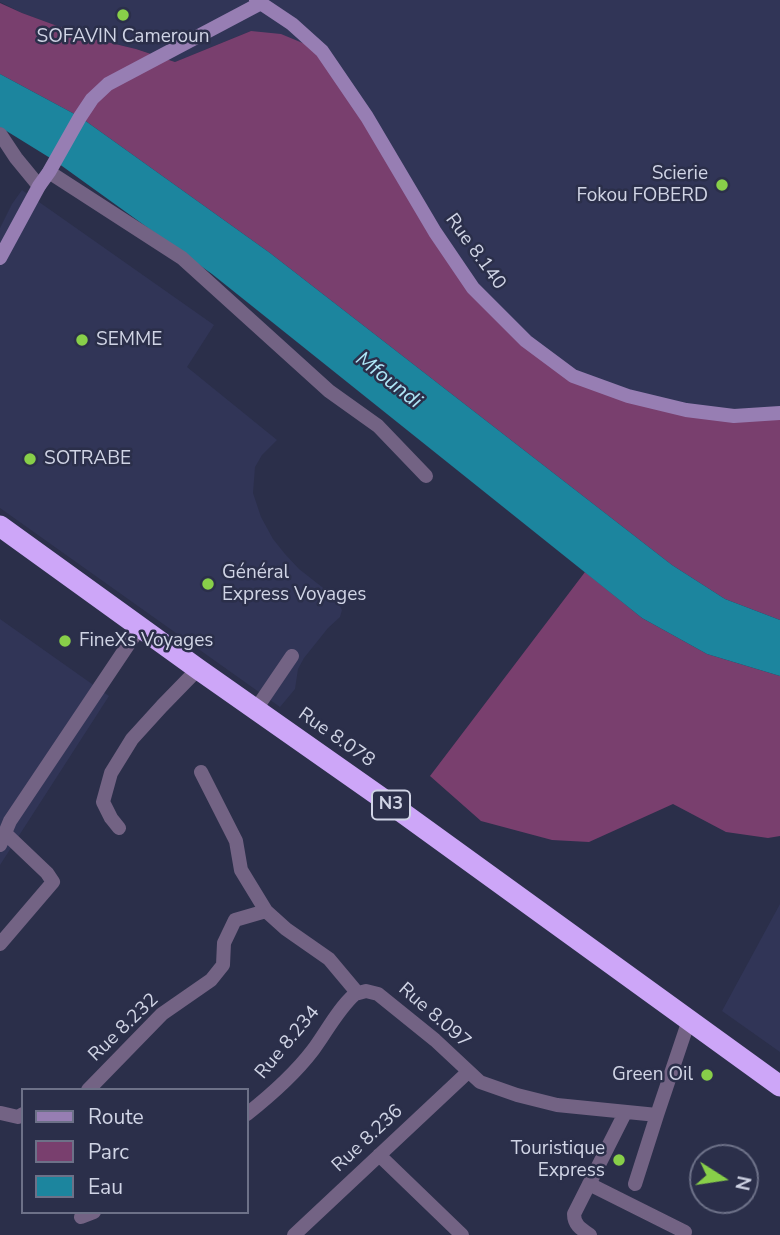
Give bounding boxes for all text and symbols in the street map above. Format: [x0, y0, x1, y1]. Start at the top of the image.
marker: SOFAVIN Cameroun [115, 7, 131, 23]
place label: SOFAVIN Cameroun [37, 26, 209, 48]
place label: Scierie Fokou FOBERD [577, 163, 708, 207]
marker: Scierie Fokou FOBERD [714, 177, 730, 193]
street label: Rue 8.140 [440, 210, 510, 294]
place label: SEMME [96, 329, 162, 351]
marker: SEMME [74, 332, 90, 348]
water label: Mfoundi [350, 347, 426, 415]
place label: SOTRABE [44, 448, 131, 470]
marker: SOTRABE [22, 451, 38, 467]
place label: Général Express Voyages [222, 562, 367, 606]
marker: Général Express Voyages [200, 576, 216, 592]
place label: FineXs Voyages [79, 630, 213, 652]
marker: FineXs Voyages [57, 633, 73, 649]
street label: Rue 8.078 [293, 703, 379, 773]
road number: N3 [372, 790, 410, 820]
street label: Rue 8.097 [393, 978, 475, 1054]
street label: Rue 8.232 [84, 989, 164, 1067]
street label: Rue 8.234 [251, 1002, 325, 1084]
place label: Green Oil [612, 1064, 693, 1086]
marker: Green Oil [699, 1067, 715, 1083]
legend [21, 1088, 248, 1214]
street label: Rue 8.236 [328, 1101, 408, 1177]
text: Route [88, 1103, 144, 1131]
text: Parc [88, 1138, 129, 1166]
place label: Touristique Express [511, 1138, 605, 1182]
north arrow [689, 1144, 759, 1214]
marker: Touristique Express [611, 1152, 627, 1168]
text: Eau [88, 1173, 123, 1201]
text: N [728, 1173, 757, 1193]

